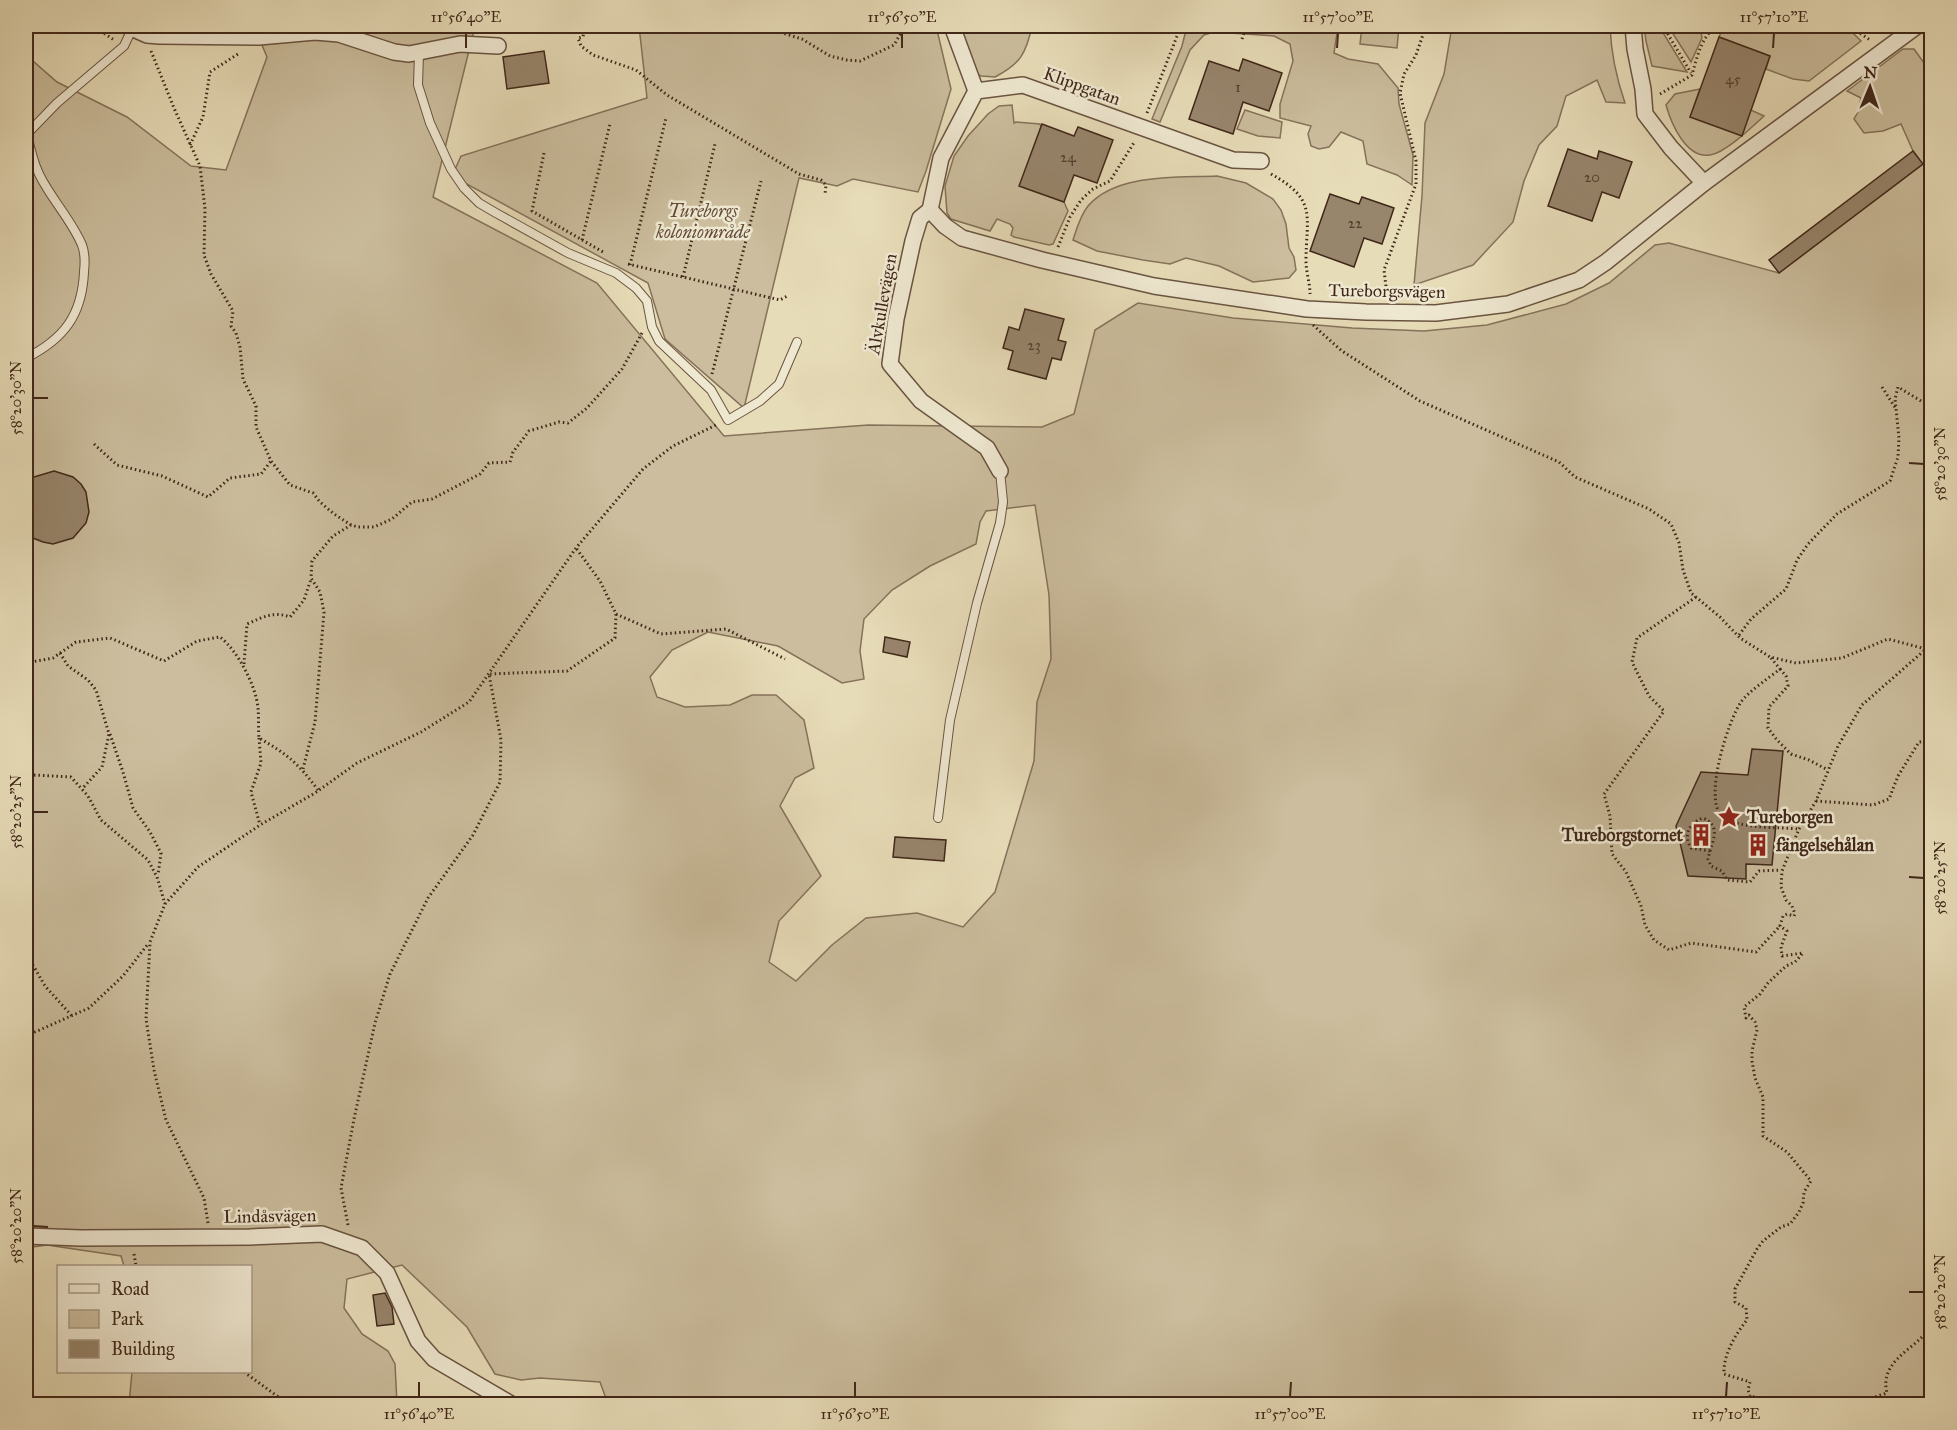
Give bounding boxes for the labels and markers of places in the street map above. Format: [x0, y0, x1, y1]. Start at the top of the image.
place icon: Tureborgen [1716, 804, 1742, 830]
place label: Tureborgen [1746, 806, 1833, 829]
building icon: Tureborgstornet [1688, 822, 1714, 848]
place label: Tureborgstornet [1561, 824, 1684, 847]
building icon: fängelsehålan [1745, 832, 1771, 858]
place label: fängelsehålan [1775, 834, 1874, 857]

